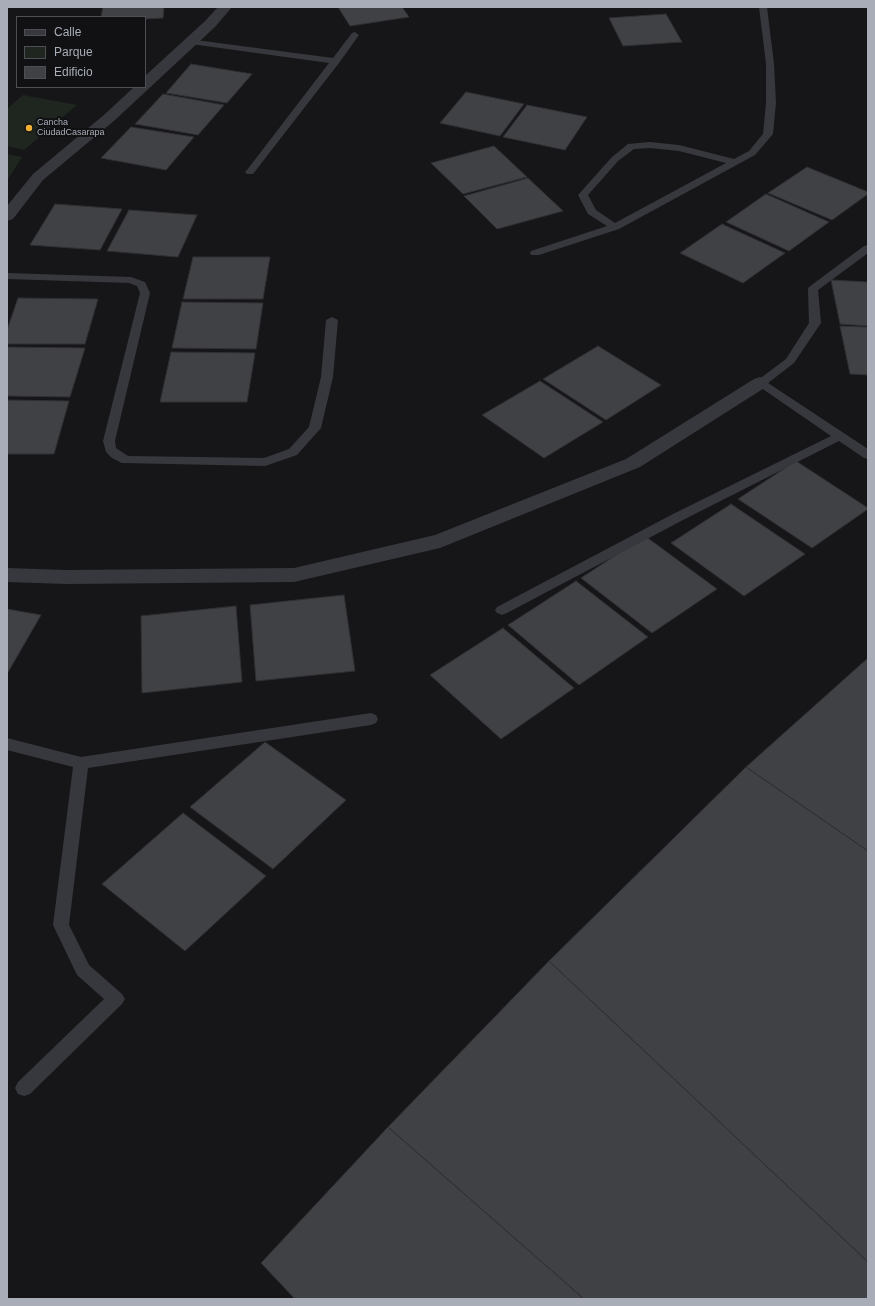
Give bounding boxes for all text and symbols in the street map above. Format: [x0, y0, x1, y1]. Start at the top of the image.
legend [16, 16, 146, 88]
text: Calle [54, 25, 81, 39]
text: Parque [54, 45, 93, 59]
text: Edificio [54, 65, 93, 79]
place label: Cancha CiudadCasarapa [37, 118, 105, 139]
marker: Cancha CiudadCasarapa [24, 123, 34, 133]

